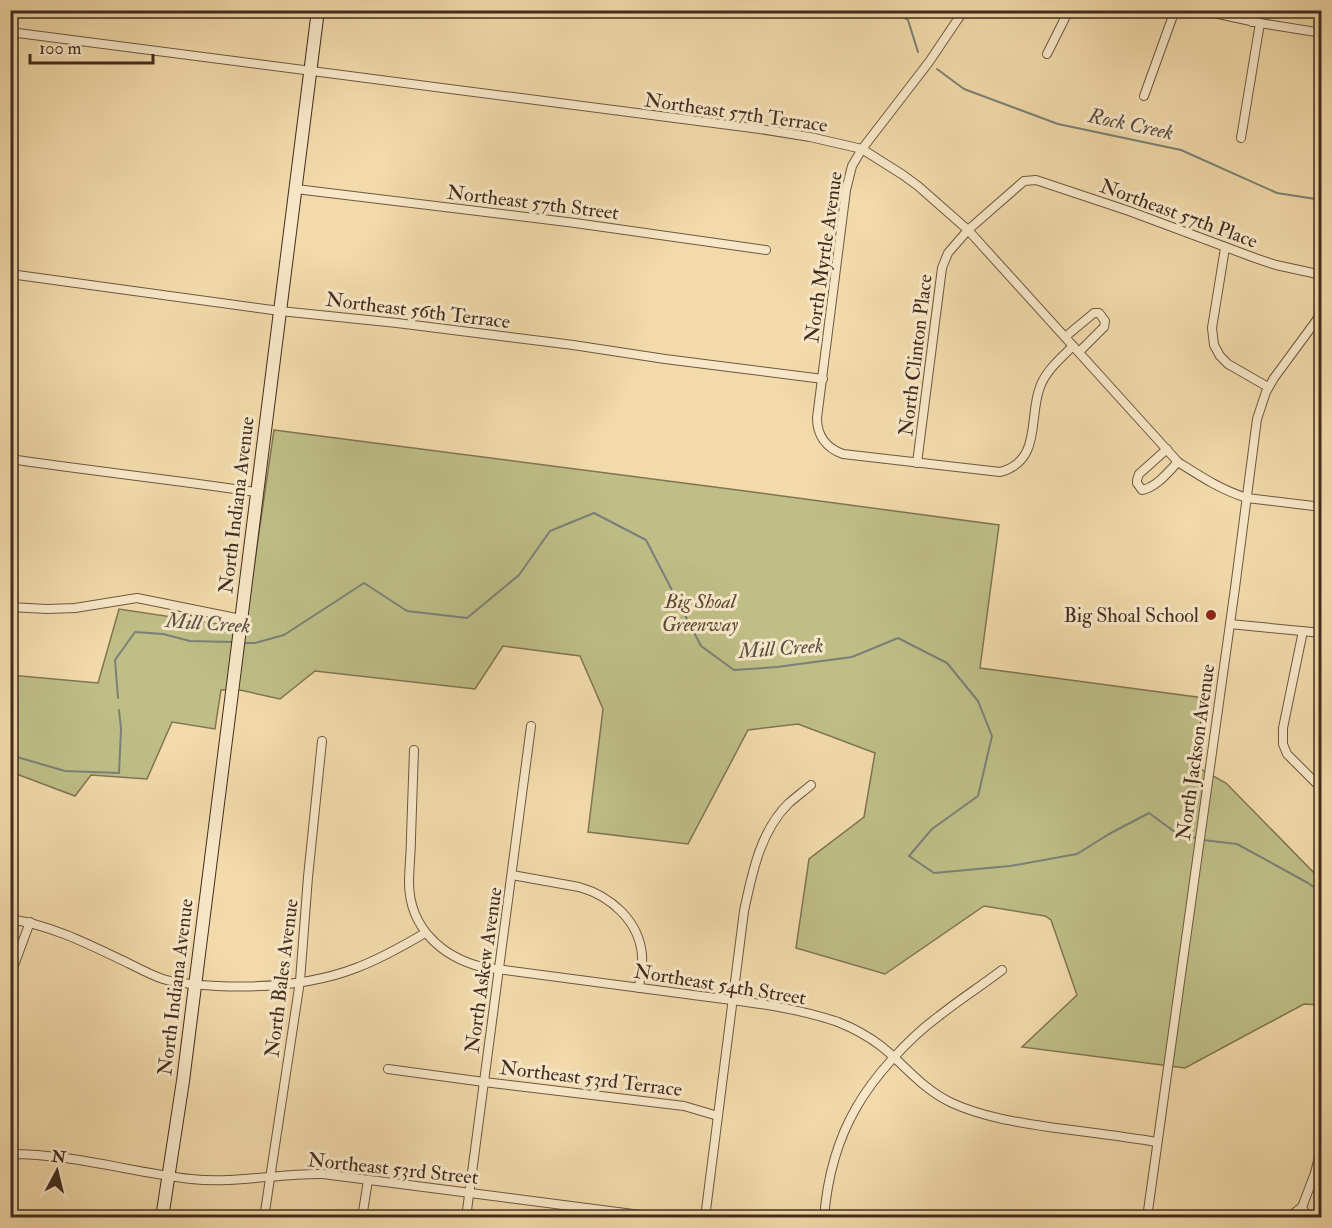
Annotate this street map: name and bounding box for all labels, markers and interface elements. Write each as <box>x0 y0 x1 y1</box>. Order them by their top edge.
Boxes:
scale bar <box>30 27 153 65</box>
text: 100 m <box>39 37 82 60</box>
street label: Northeast 57th Terrace <box>643 87 829 138</box>
water label: Rock Creek <box>1085 102 1176 147</box>
street label: North Myrtle Avenue <box>799 170 848 344</box>
street label: Northeast 57th Place <box>1096 173 1261 254</box>
street label: Northeast 57th Street <box>446 180 621 226</box>
street label: North Clinton Place <box>893 273 938 438</box>
street label: Northeast 56th Terrace <box>324 287 512 334</box>
street label: North Indiana Avenue <box>213 415 260 595</box>
park label: Big Shoal Greenway <box>662 589 738 637</box>
place label: Big Shoal School <box>1064 603 1199 628</box>
water label: Mill Creek <box>163 607 251 640</box>
marker: Big Shoal School <box>1204 608 1218 622</box>
water label: Mill Creek <box>736 632 824 665</box>
street label: North Jackson Avenue <box>1171 662 1220 842</box>
street label: North Askew Avenue <box>459 885 508 1055</box>
street label: North Indiana Avenue <box>152 897 199 1077</box>
street label: North Bales Avenue <box>259 897 304 1059</box>
street label: Northeast 54th Street <box>632 959 808 1011</box>
street label: Northeast 53rd Terrace <box>498 1055 684 1102</box>
north arrow <box>27 1141 87 1201</box>
text: N <box>49 1146 68 1168</box>
street label: Northeast 53rd Street <box>306 1147 480 1190</box>

